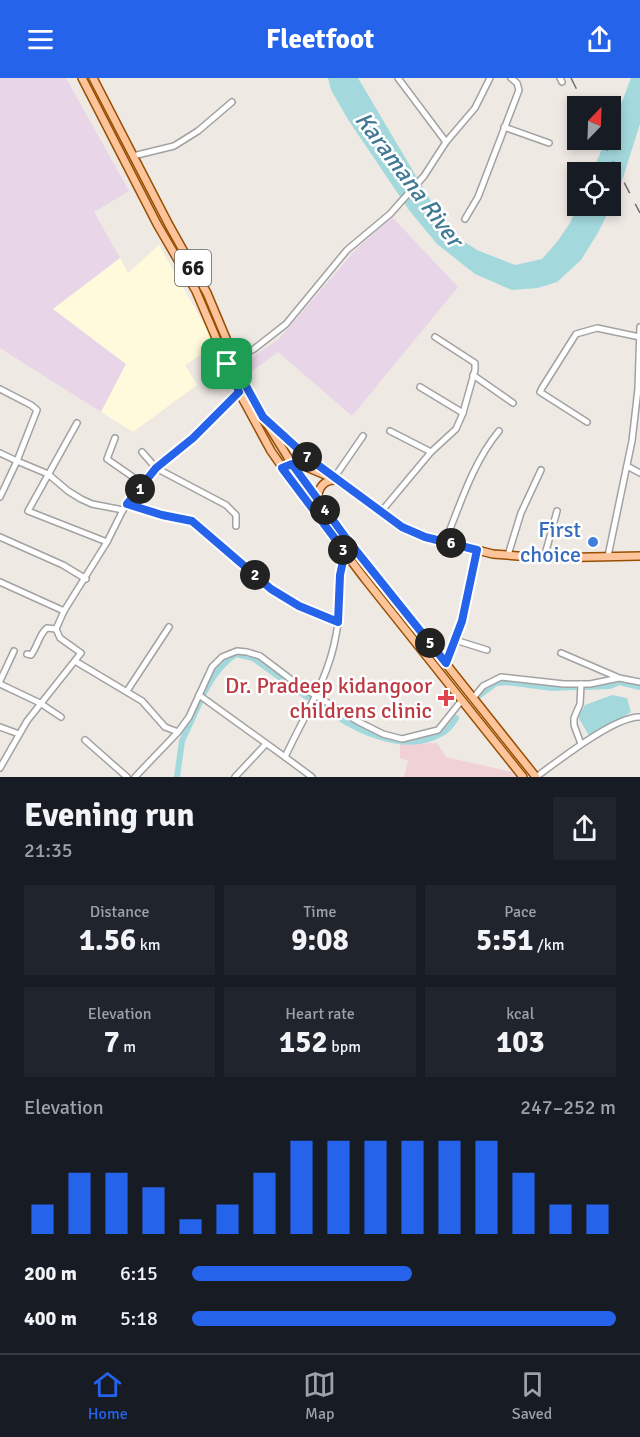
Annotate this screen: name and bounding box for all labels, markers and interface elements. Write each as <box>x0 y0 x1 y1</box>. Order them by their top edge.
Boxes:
icon: menu <box>24 23 57 56</box>
text: Fleetfoot <box>266 23 374 56</box>
icon: share <box>583 23 616 56</box>
north arrow <box>567 96 621 150</box>
map controls <box>567 96 621 216</box>
water label: Karamana River <box>348 106 471 255</box>
button: locate <box>567 162 621 216</box>
road number: 66 <box>175 250 211 286</box>
pin <box>201 338 252 389</box>
icon: arrive <box>210 347 243 380</box>
pin: 7 <box>292 442 322 472</box>
text: 7 <box>303 447 311 467</box>
pin: 1 <box>125 474 155 504</box>
text: 1 <box>136 479 144 499</box>
pin: 4 <box>310 495 340 525</box>
text: 4 <box>321 500 329 520</box>
place label: First choice <box>520 516 581 568</box>
pin: 6 <box>436 528 466 558</box>
text: 6 <box>447 533 455 553</box>
pin: 3 <box>328 535 358 565</box>
marker: First choice <box>586 535 600 549</box>
text: 3 <box>339 540 347 560</box>
pin: 2 <box>240 560 270 590</box>
text: 2 <box>251 565 259 585</box>
pin: 5 <box>415 628 445 658</box>
text: 5 <box>426 633 434 653</box>
place label: Dr. Pradeep kidangoor childrens clinic <box>225 672 432 724</box>
marker: Dr. Pradeep kidangoor childrens clinic <box>437 689 455 707</box>
text: Evening run <box>24 795 194 836</box>
button: share <box>553 797 616 860</box>
text: 21:35 <box>24 838 73 863</box>
text: Distance <box>90 902 149 922</box>
text: Time <box>304 902 336 922</box>
text: Pace <box>504 902 536 922</box>
text: 1.56 <box>79 922 136 959</box>
text: 9:08 <box>291 922 349 959</box>
text: 5:51 <box>476 922 534 959</box>
text: km <box>136 935 160 955</box>
text: /km <box>534 935 565 955</box>
text: Elevation <box>88 1004 152 1024</box>
text: Heart rate <box>285 1004 355 1024</box>
text: kcal <box>506 1004 534 1024</box>
text: 7 <box>103 1024 120 1061</box>
text: 152 <box>279 1024 328 1061</box>
text: 103 <box>496 1024 545 1061</box>
text: m <box>120 1037 136 1057</box>
text: bpm <box>328 1037 361 1057</box>
text: Elevation <box>24 1095 104 1120</box>
text: 247–252 m <box>520 1095 616 1120</box>
text: 200 m <box>24 1261 77 1286</box>
text: 6:15 <box>120 1261 158 1286</box>
text: 400 m <box>24 1306 77 1331</box>
text: 5:18 <box>120 1306 158 1331</box>
tab: Home <box>88 1368 128 1424</box>
tab: Map <box>303 1368 336 1424</box>
tab: Saved <box>512 1368 552 1424</box>

